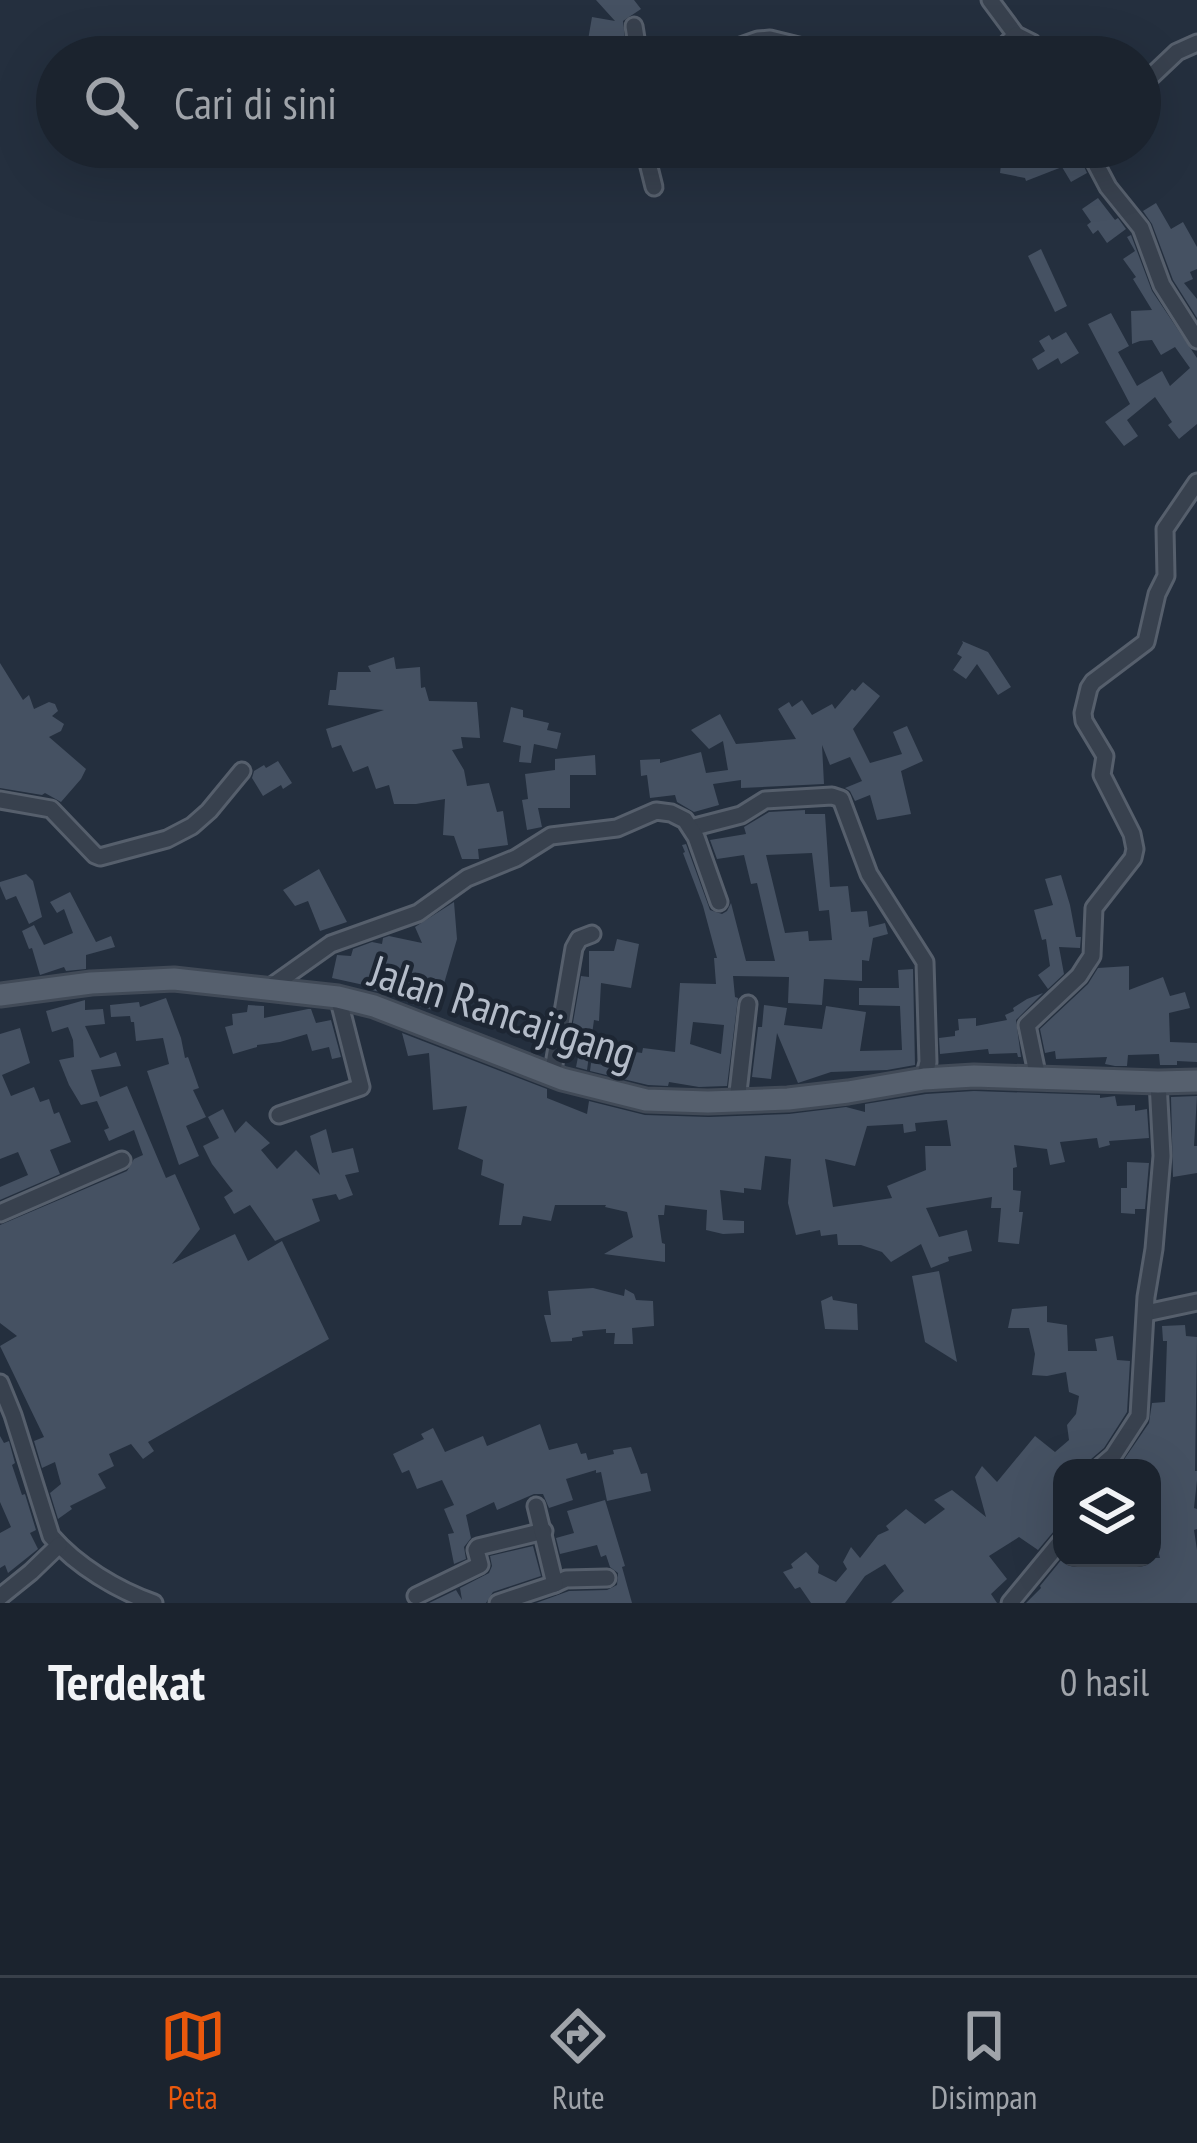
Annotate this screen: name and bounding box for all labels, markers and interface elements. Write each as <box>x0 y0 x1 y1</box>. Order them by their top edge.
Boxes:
search box <box>36 36 1161 168</box>
icon: search <box>78 69 144 135</box>
text: Cari di sini <box>174 73 337 131</box>
street label: Jalan Rancajigang <box>361 940 643 1081</box>
map controls <box>1053 1459 1161 1567</box>
button: layers <box>1053 1459 1161 1567</box>
text: Terdekat <box>48 1648 205 1714</box>
text: 0 hasil <box>1060 1656 1149 1707</box>
tab: Peta <box>160 2003 226 2118</box>
tab: Rute <box>545 2003 611 2118</box>
tab: Disimpan <box>931 2003 1037 2118</box>

